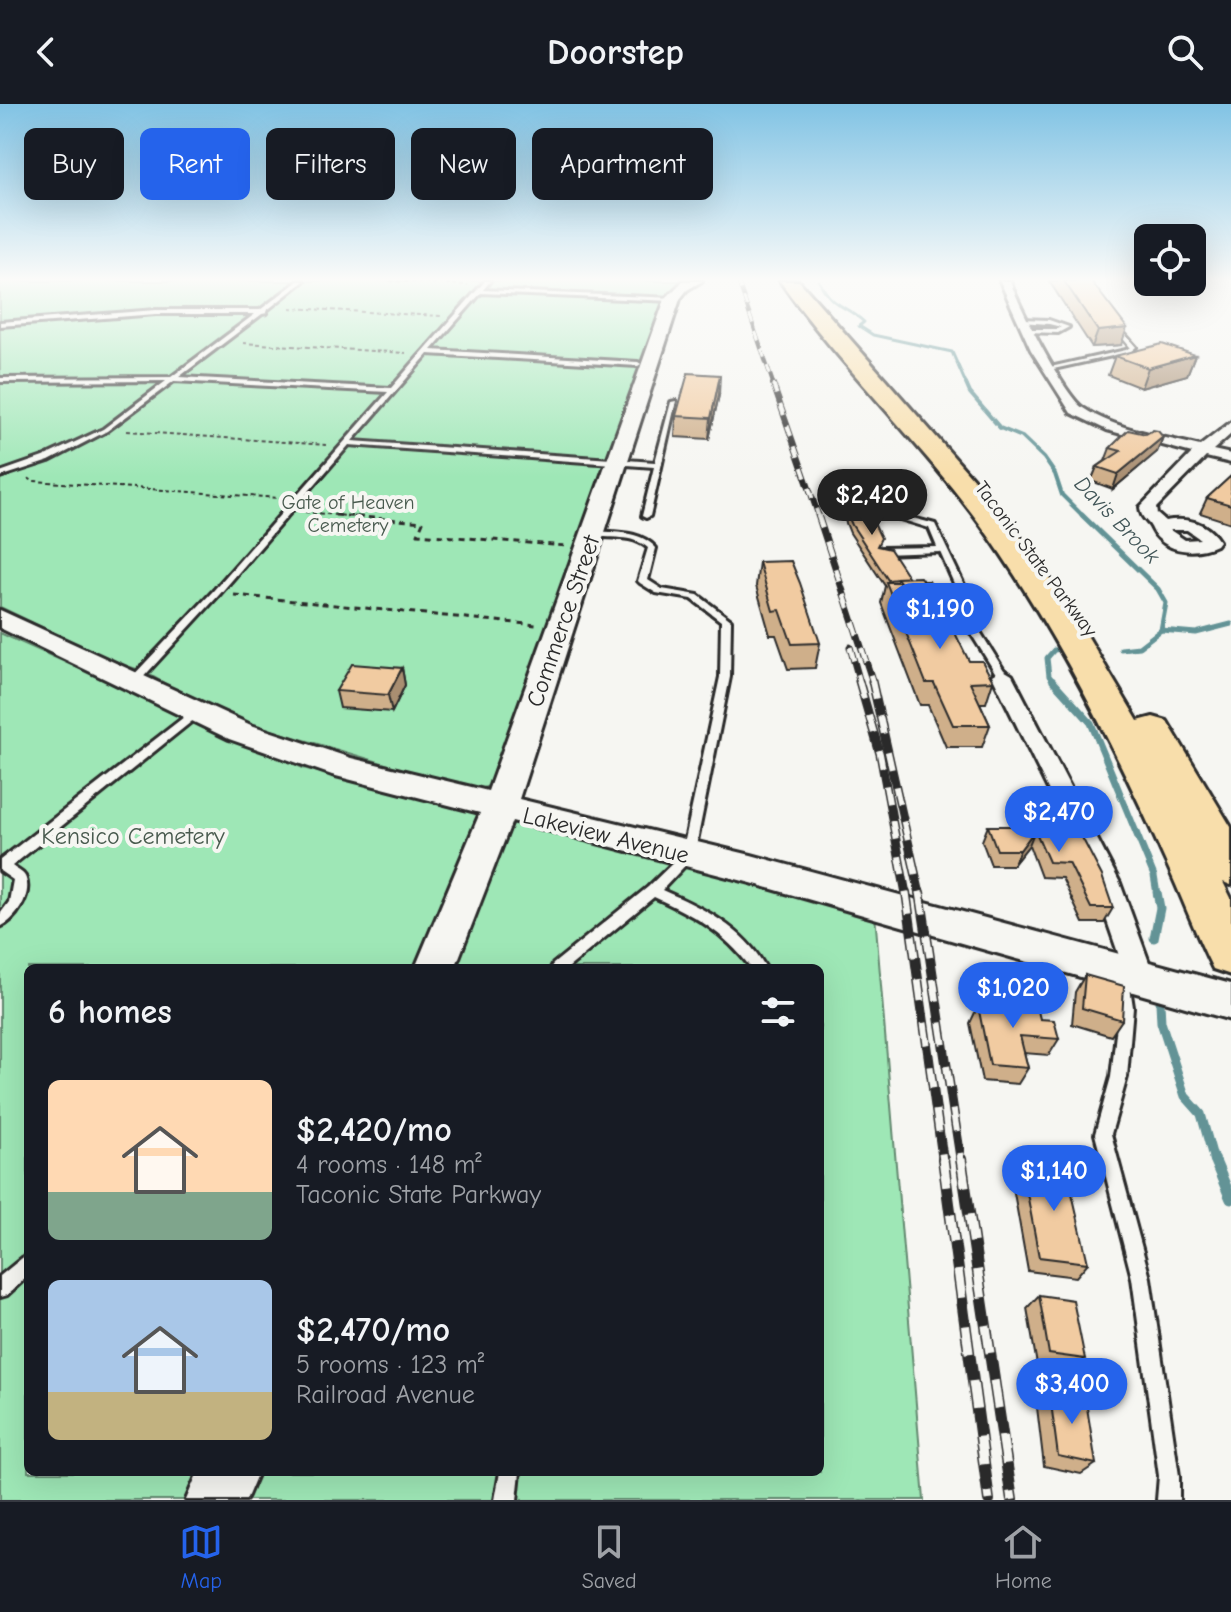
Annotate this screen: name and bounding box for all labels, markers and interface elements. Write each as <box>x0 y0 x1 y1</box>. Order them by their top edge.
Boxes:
icon: back <box>24 30 68 74</box>
icon: search <box>1163 30 1207 74</box>
text: Doorstep <box>547 32 684 73</box>
chip: Buy <box>24 128 124 200</box>
chip: Rent <box>140 128 250 200</box>
chip: Filters <box>266 128 395 200</box>
chip: New <box>411 128 516 200</box>
chip: Apartment <box>532 128 713 200</box>
map controls <box>1134 224 1206 296</box>
button: locate <box>1134 224 1206 296</box>
pin: $2,420 <box>807 469 937 537</box>
water label: Davis Brook <box>1069 471 1165 569</box>
street label: Taconic State Parkway <box>970 477 1102 641</box>
text: $2,420 <box>835 480 909 510</box>
park label: Gate of Heaven Cemetery <box>281 491 415 537</box>
street label: Commerce Street <box>521 530 606 710</box>
pin: $1,190 <box>875 583 1005 651</box>
text: $1,190 <box>905 594 975 624</box>
pin: $2,470 <box>994 786 1124 854</box>
text: $2,470 <box>1023 797 1095 827</box>
street label: Lakeview Avenue <box>520 801 692 869</box>
park label: Kensico Cemetery <box>41 822 225 850</box>
pin: $1,020 <box>948 962 1078 1030</box>
text: $1,020 <box>976 973 1050 1003</box>
icon: filters <box>756 990 800 1034</box>
text: 6 homes <box>48 992 172 1032</box>
text: $2,420/mo <box>296 1110 452 1150</box>
icon: home <box>112 1112 208 1208</box>
pin: $1,140 <box>989 1145 1119 1213</box>
text: 4 rooms · 148 m² <box>296 1150 482 1180</box>
text: $1,140 <box>1020 1156 1088 1186</box>
text: Taconic State Parkway <box>296 1180 541 1210</box>
text: $2,470/mo <box>296 1310 450 1350</box>
icon: home <box>112 1312 208 1408</box>
text: 5 rooms · 123 m² <box>296 1350 484 1380</box>
pin: $3,400 <box>1007 1358 1137 1426</box>
text: $3,400 <box>1034 1369 1110 1399</box>
text: Railroad Avenue <box>296 1380 475 1410</box>
tab: Map <box>179 1520 223 1594</box>
tab: Saved <box>582 1520 637 1594</box>
tab: Home <box>995 1520 1052 1594</box>

